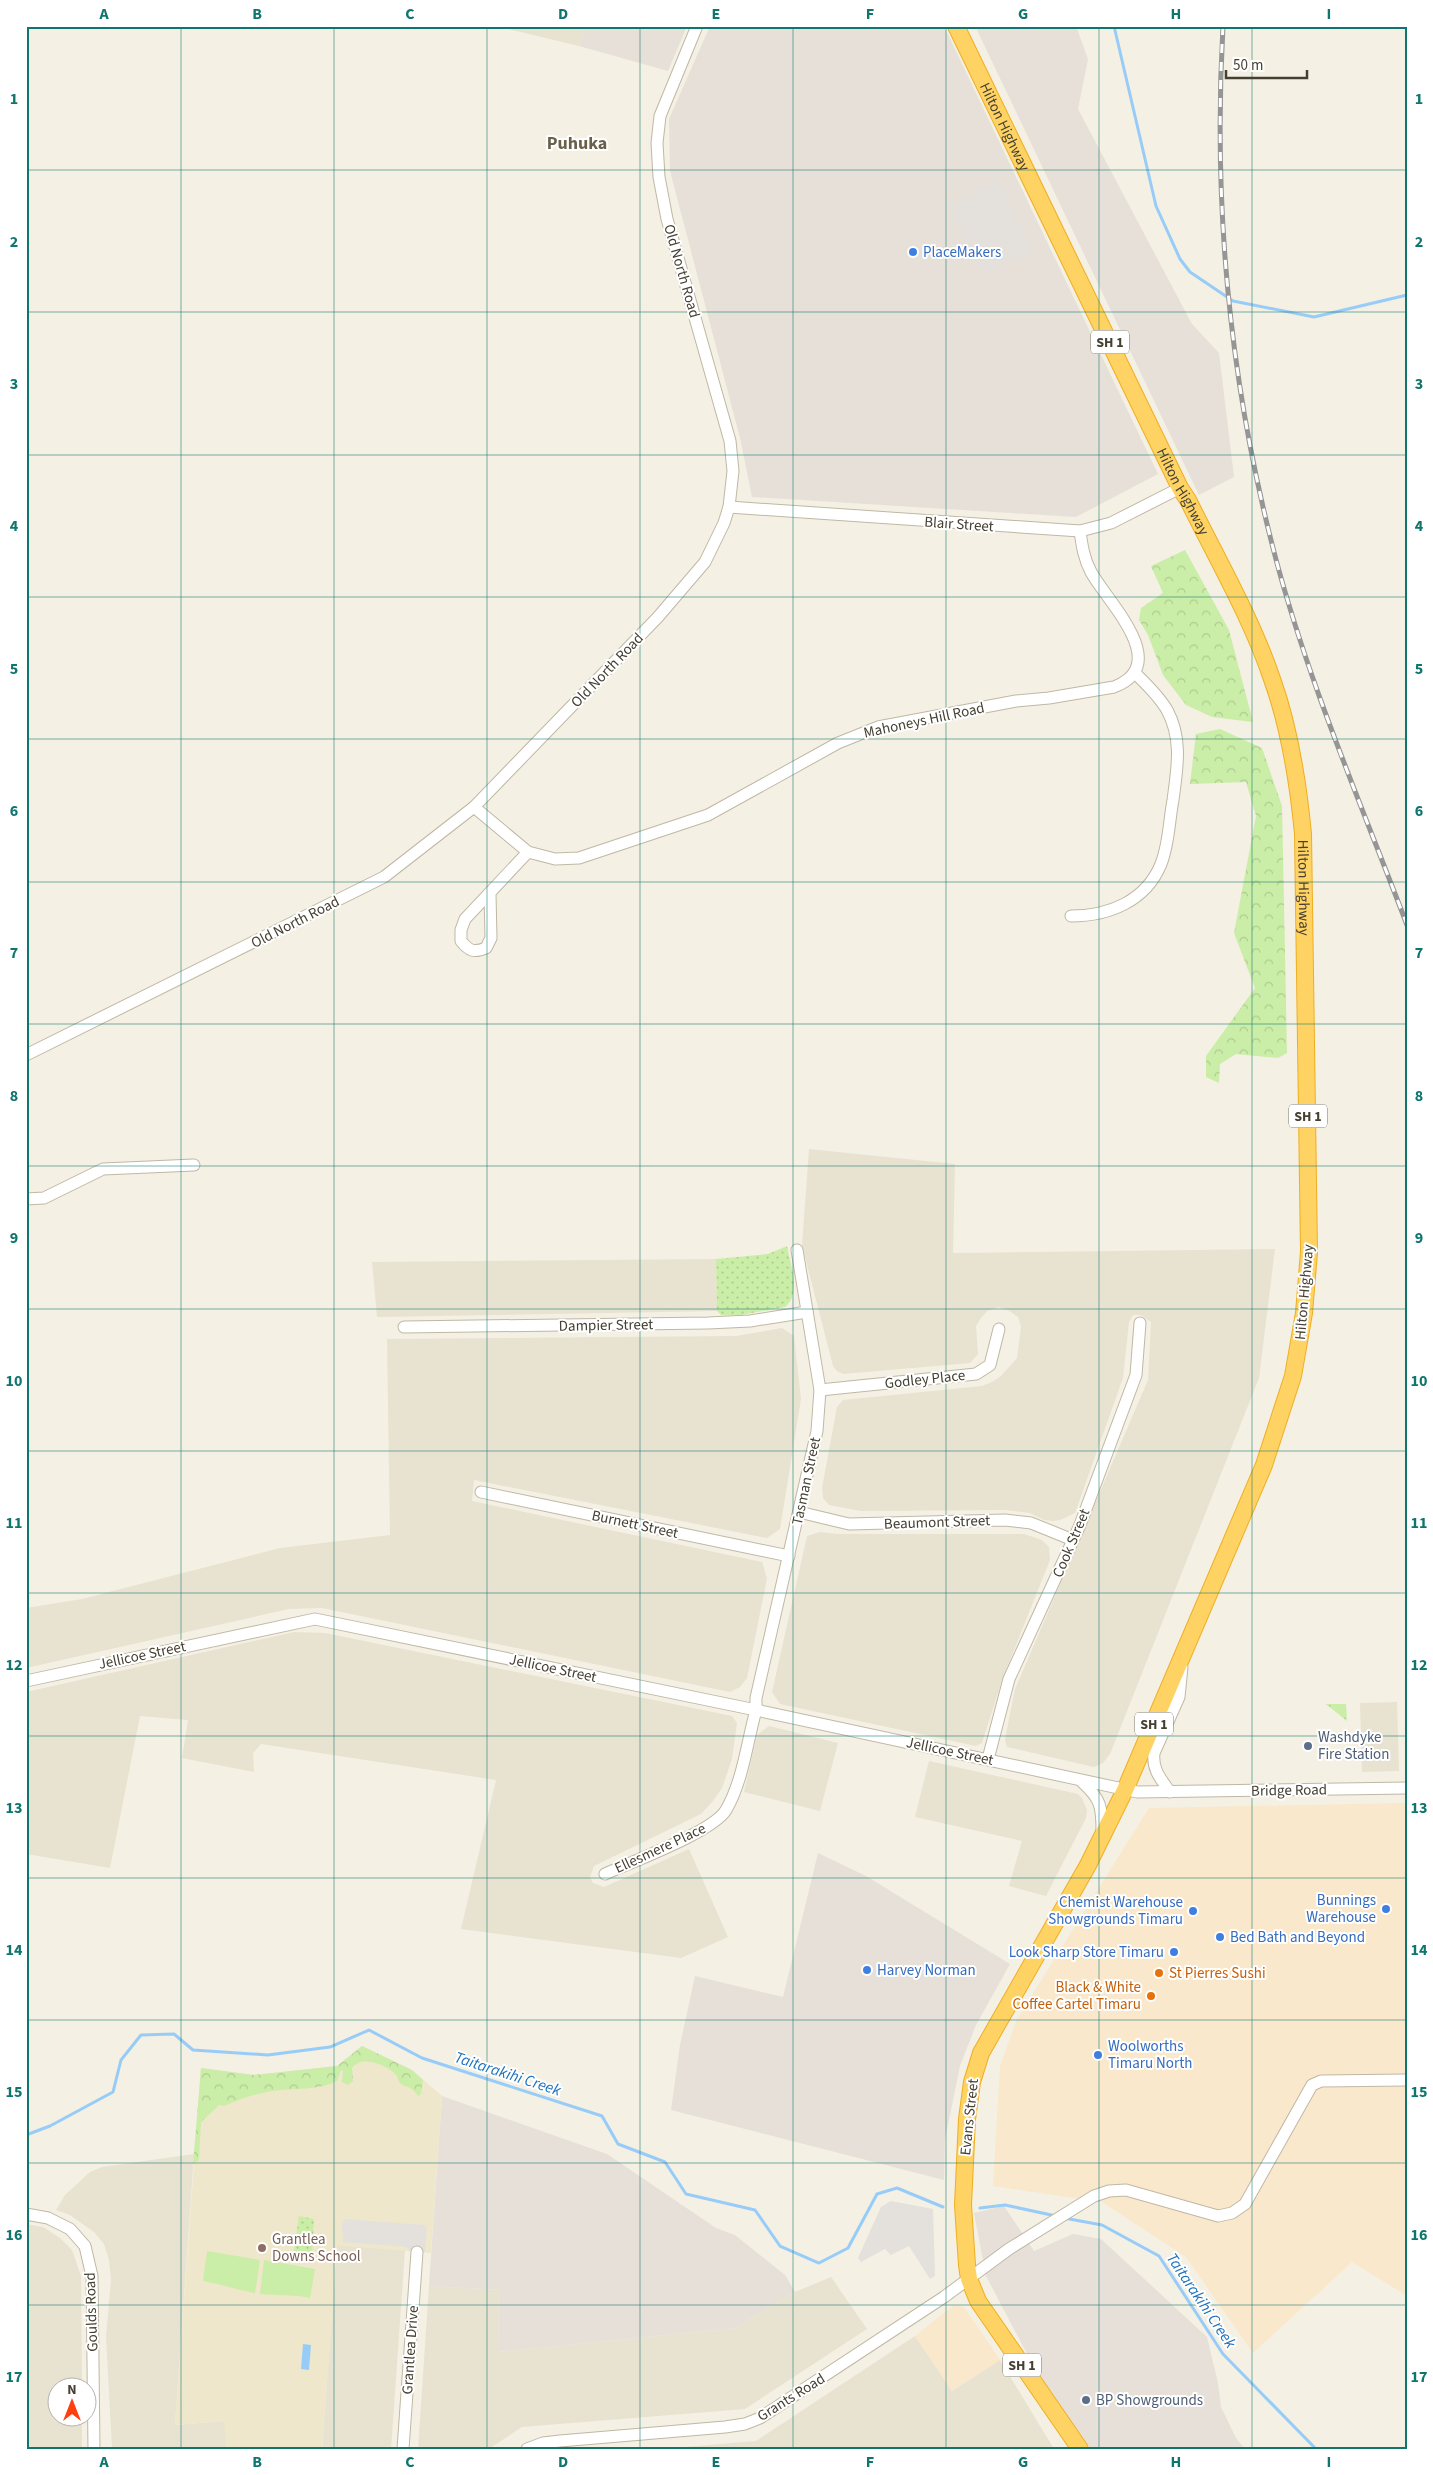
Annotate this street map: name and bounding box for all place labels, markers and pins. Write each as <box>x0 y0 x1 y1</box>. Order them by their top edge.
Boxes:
place label: PlaceMakers <box>923 242 1001 263</box>
marker: PlaceMakers <box>907 246 919 258</box>
place label: Washdyke Fire Station <box>1318 1727 1389 1765</box>
marker: Washdyke Fire Station <box>1302 1740 1314 1752</box>
place label: Bunnings Warehouse <box>1306 1890 1376 1928</box>
place label: Chemist Warehouse Showgrounds Timaru <box>1048 1892 1183 1930</box>
marker: Bunnings Warehouse <box>1380 1903 1392 1915</box>
marker: Chemist Warehouse Showgrounds Timaru <box>1187 1905 1199 1917</box>
place label: Bed Bath and Beyond <box>1230 1927 1365 1948</box>
marker: Bed Bath and Beyond <box>1214 1931 1226 1943</box>
place label: Look Sharp Store Timaru <box>1009 1942 1164 1963</box>
marker: Look Sharp Store Timaru <box>1168 1946 1180 1958</box>
place label: Harvey Norman <box>877 1960 976 1981</box>
place label: St Pierres Sushi <box>1169 1963 1266 1984</box>
marker: Harvey Norman <box>861 1964 873 1976</box>
marker: St Pierres Sushi <box>1153 1967 1165 1979</box>
place label: Black & White Coffee Cartel Timaru <box>1012 1977 1141 2015</box>
marker: Black & White Coffee Cartel Timaru <box>1145 1990 1157 2002</box>
place label: Woolworths Timaru North <box>1108 2036 1192 2074</box>
marker: Woolworths Timaru North <box>1092 2049 1104 2061</box>
place label: Grantlea Downs School <box>272 2229 361 2267</box>
marker: Grantlea Downs School <box>256 2242 268 2254</box>
place label: BP Showgrounds <box>1096 2390 1203 2411</box>
marker: BP Showgrounds <box>1080 2394 1092 2406</box>

